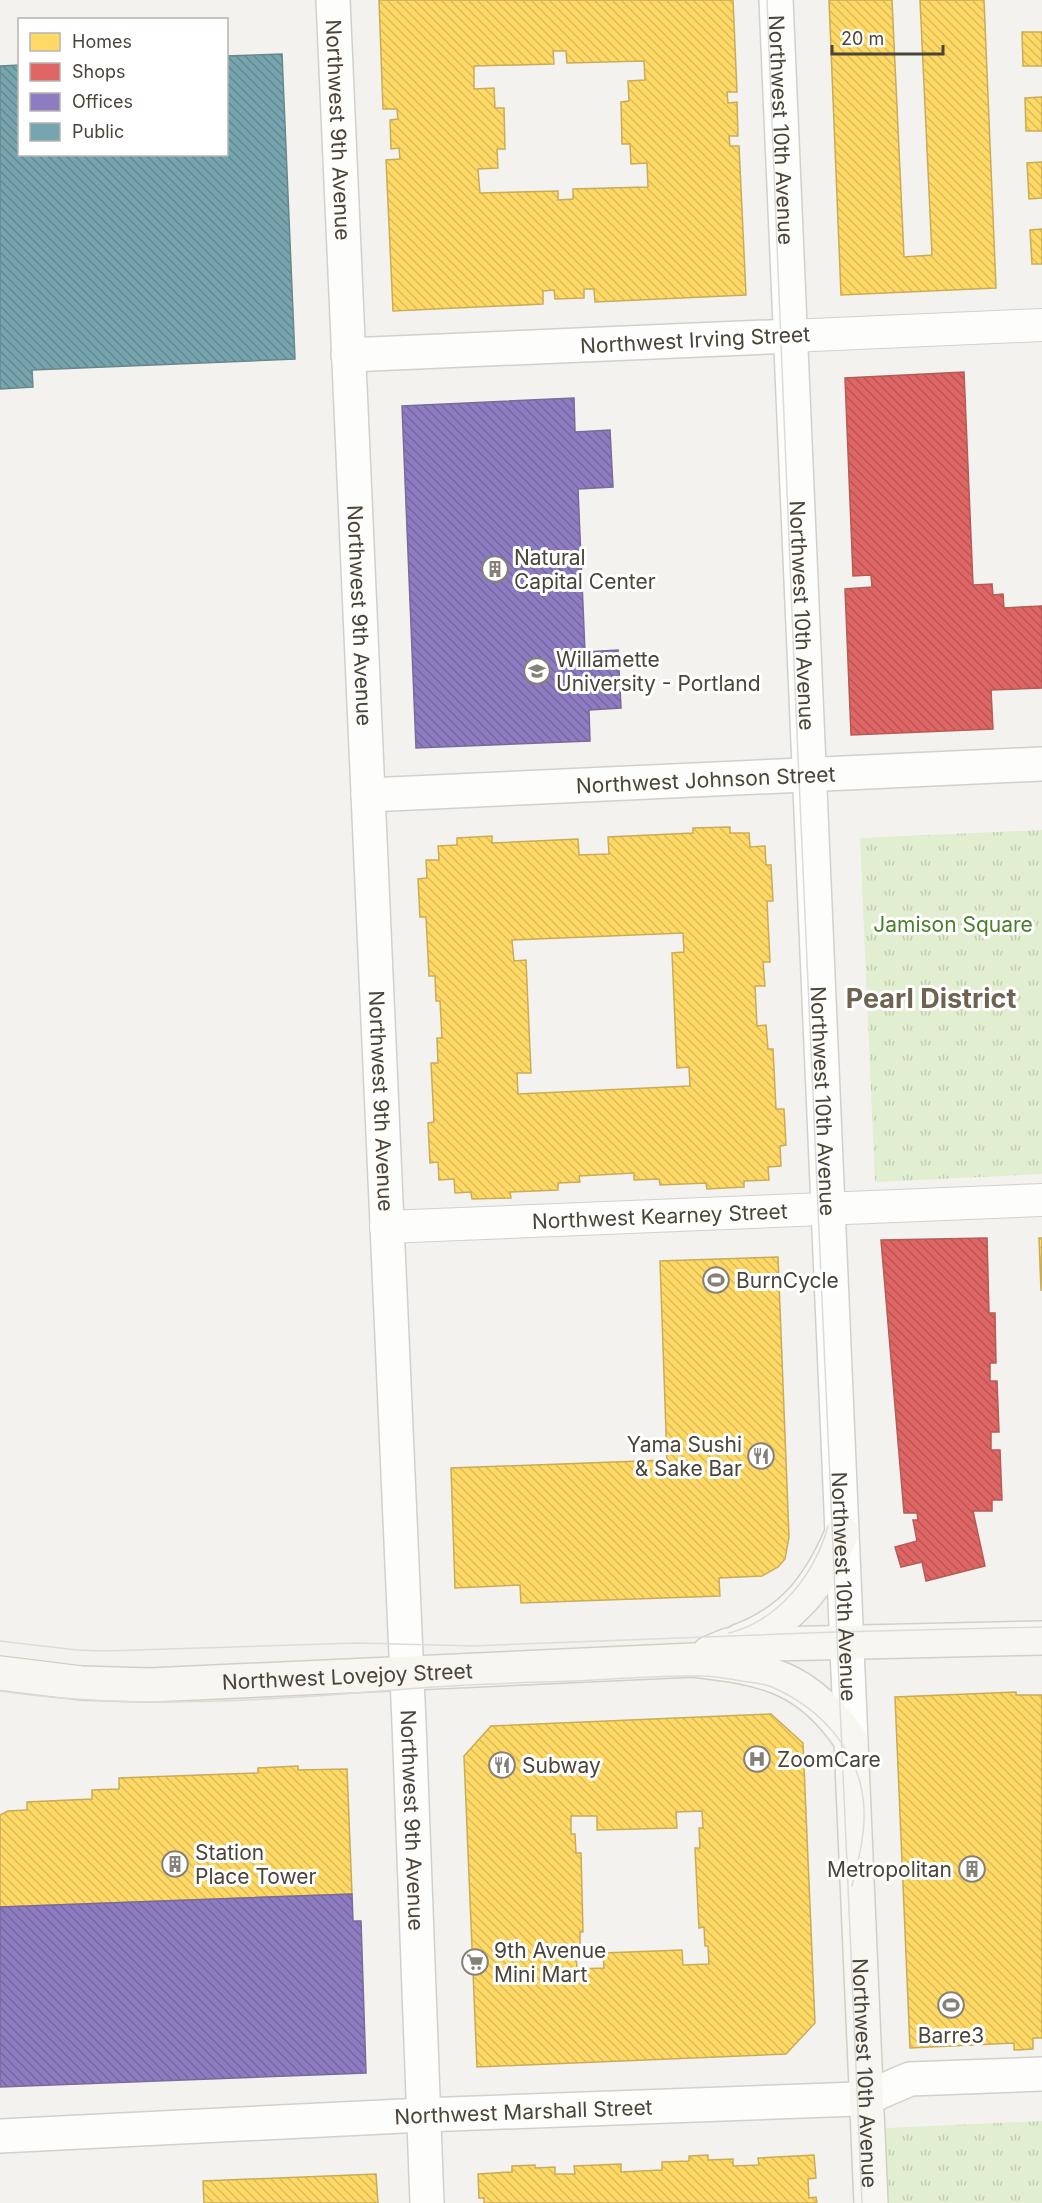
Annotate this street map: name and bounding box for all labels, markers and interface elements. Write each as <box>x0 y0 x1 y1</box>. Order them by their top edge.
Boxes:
street label: Northwest 10th Avenue <box>764 14 799 245</box>
legend <box>18 18 228 156</box>
scale bar <box>832 18 943 56</box>
street label: Northwest 9th Avenue <box>321 19 356 241</box>
text: 20 m <box>841 28 884 49</box>
text: Homes <box>72 31 132 52</box>
text: Shops <box>72 61 126 82</box>
text: Offices <box>72 91 133 112</box>
text: Public <box>72 121 124 142</box>
street label: Northwest Irving Street <box>579 321 811 359</box>
street label: Northwest 10th Avenue <box>785 500 820 731</box>
street label: Northwest 9th Avenue <box>343 504 378 726</box>
place label: Natural Capital Center <box>514 545 656 594</box>
building icon: Natural Capital Center <box>480 554 510 584</box>
place label: Willamette University - Portland <box>556 647 761 696</box>
school or university icon: Willamette University - Portland <box>522 656 552 686</box>
street label: Northwest Johnson Street <box>575 761 836 798</box>
park label: Jamison Square <box>873 912 1033 937</box>
district label: Pearl District <box>846 982 1016 1015</box>
street label: Northwest 10th Avenue <box>806 986 841 1216</box>
street label: Northwest 9th Avenue <box>364 990 399 1212</box>
street label: Northwest Kearney Street <box>531 1198 788 1233</box>
sports icon: BurnCycle <box>701 1265 731 1295</box>
place label: BurnCycle <box>736 1268 839 1293</box>
place label: Yama Sushi & Sake Bar <box>627 1432 742 1481</box>
restaurant icon: Yama Sushi & Sake Bar <box>746 1441 776 1471</box>
street label: Northwest 10th Avenue <box>827 1471 862 1702</box>
street label: Northwest Lovejoy Street <box>221 1658 473 1694</box>
street label: Northwest 9th Avenue <box>396 1709 429 1931</box>
hospital icon: ZoomCare <box>742 1744 772 1774</box>
place label: ZoomCare <box>777 1747 881 1772</box>
restaurant icon: Subway <box>487 1750 517 1780</box>
place label: Subway <box>522 1753 601 1778</box>
place label: Station Place Tower <box>195 1840 317 1889</box>
building icon: Station Place Tower <box>160 1849 190 1879</box>
building icon: Metropolitan <box>957 1854 987 1884</box>
place label: Metropolitan <box>827 1857 952 1882</box>
place label: 9th Avenue Mini Mart <box>494 1938 606 1987</box>
supermarket icon: 9th Avenue Mini Mart <box>460 1947 490 1977</box>
street label: Northwest 10th Avenue <box>848 1958 883 2188</box>
sports icon: Barre3 <box>936 1990 966 2020</box>
place label: Barre3 <box>918 2023 984 2048</box>
street label: Northwest Marshall Street <box>394 2094 653 2129</box>

